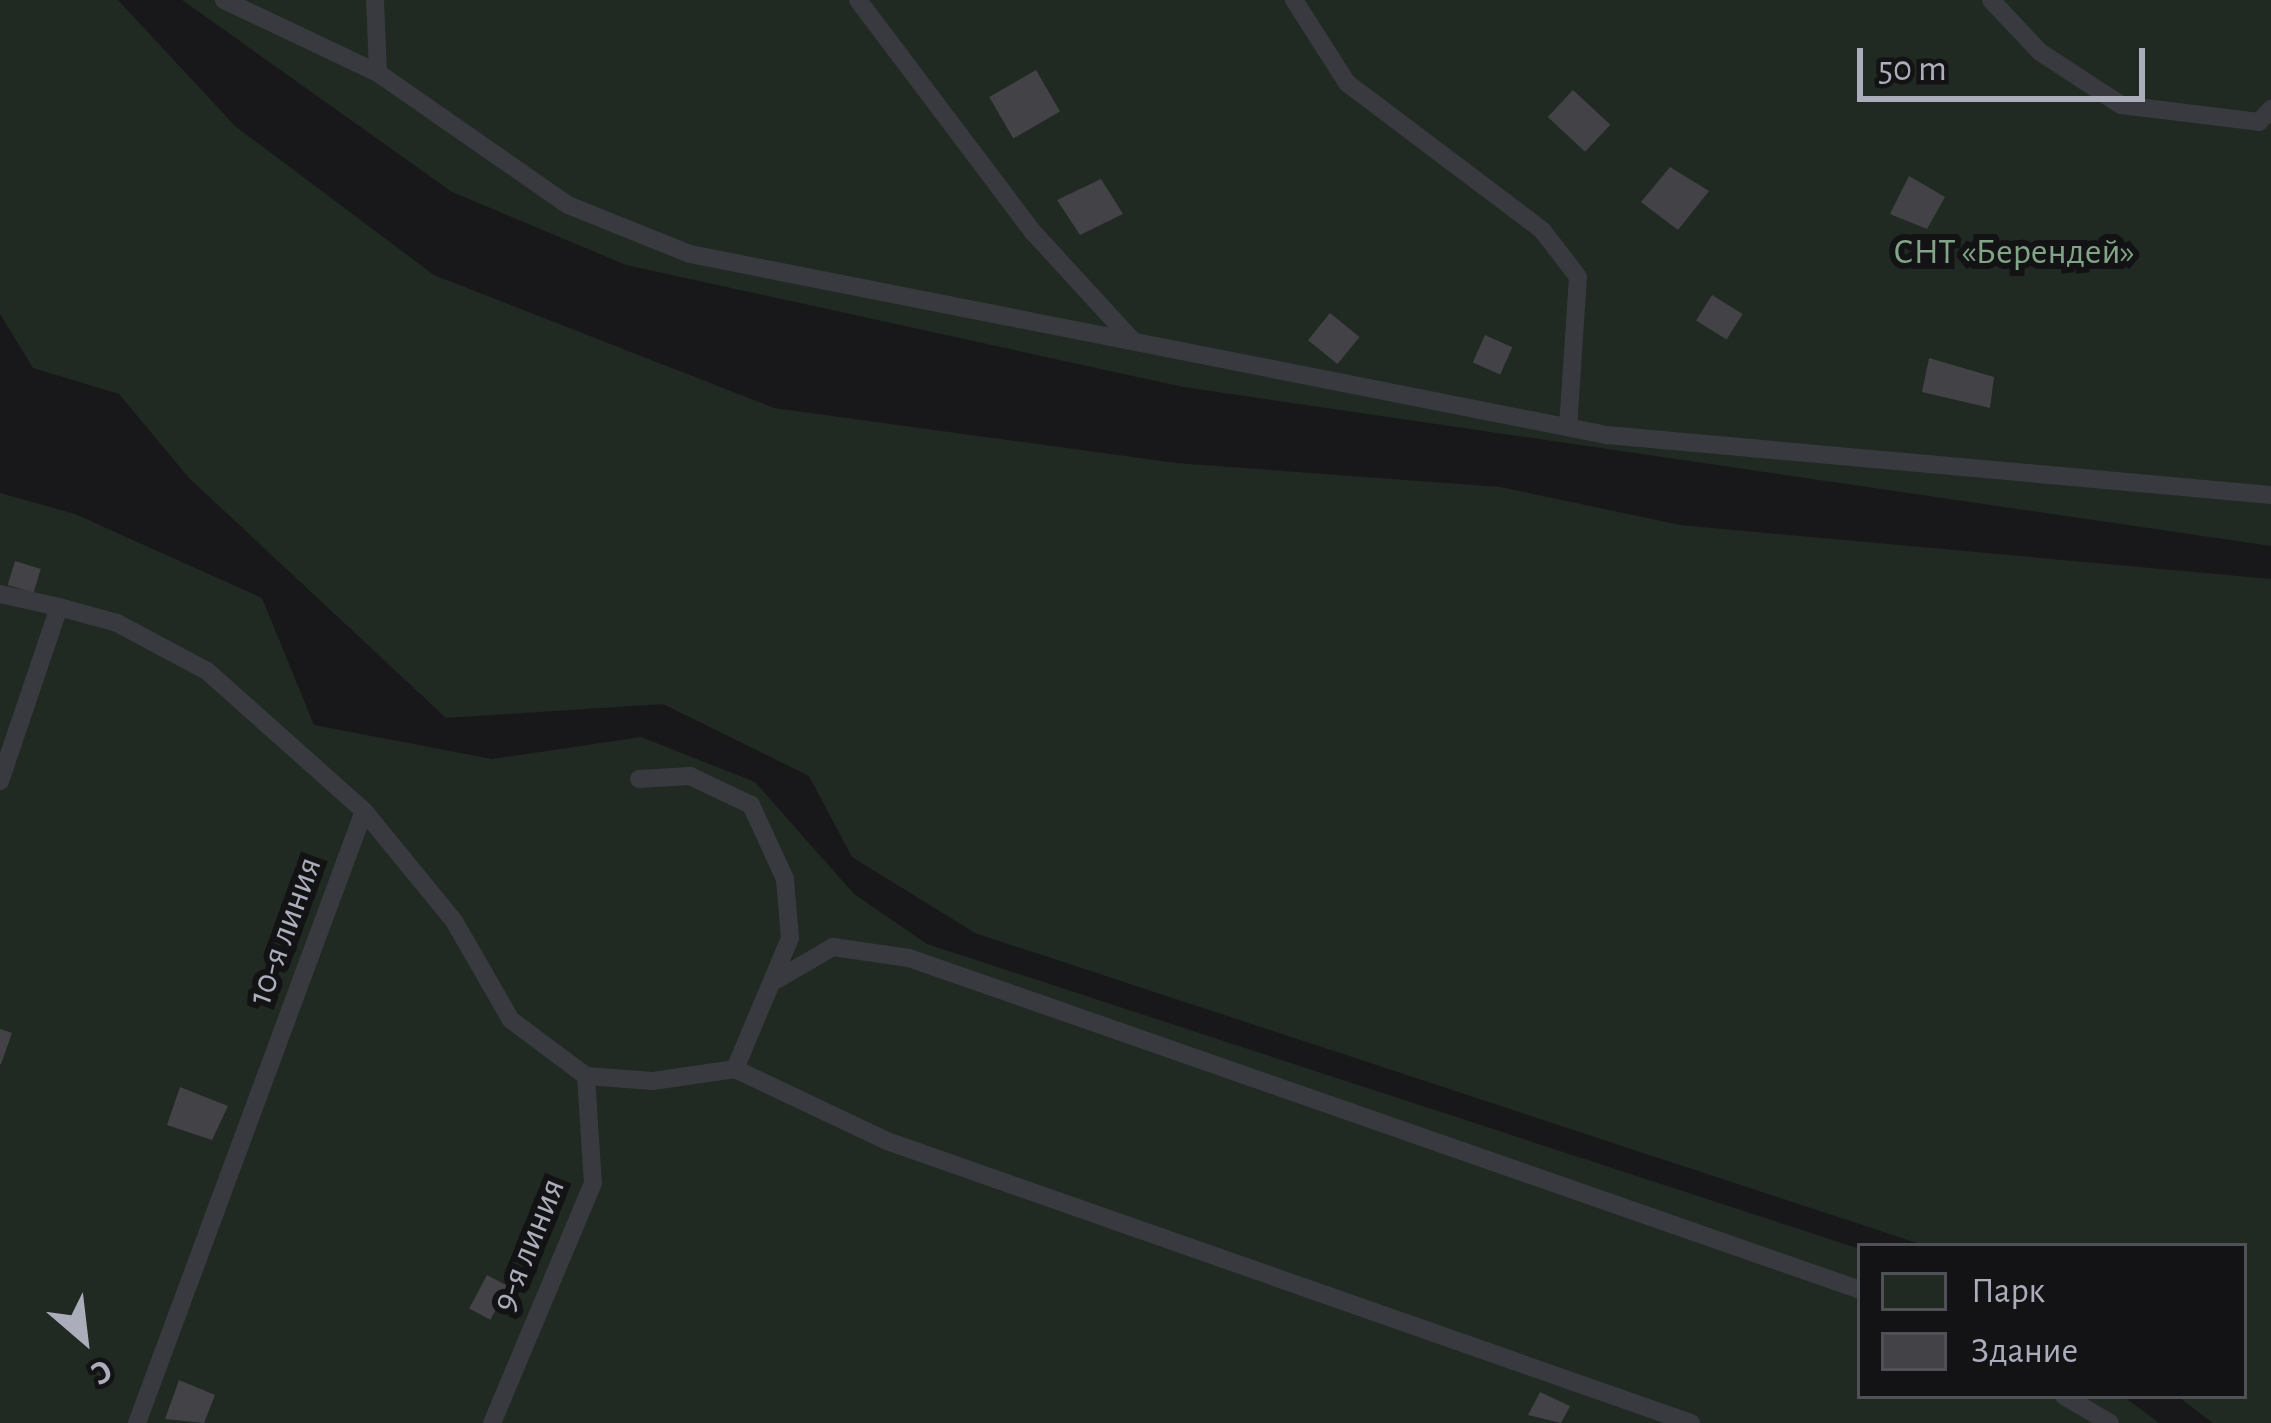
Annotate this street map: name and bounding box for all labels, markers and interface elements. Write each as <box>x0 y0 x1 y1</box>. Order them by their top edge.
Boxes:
scale bar <box>1863 24 2151 98</box>
text: 50 m <box>1878 51 1947 87</box>
park label: СНТ «Берендей» <box>1893 231 2135 275</box>
street label: 10-я линия <box>238 851 332 1011</box>
street label: 9-я линия <box>483 1172 575 1318</box>
legend <box>1857 1243 2247 1399</box>
text: Парк <box>1971 1273 2045 1309</box>
north arrow <box>24 1279 144 1399</box>
text: Здание <box>1971 1333 2078 1369</box>
text: С <box>85 1352 117 1390</box>

